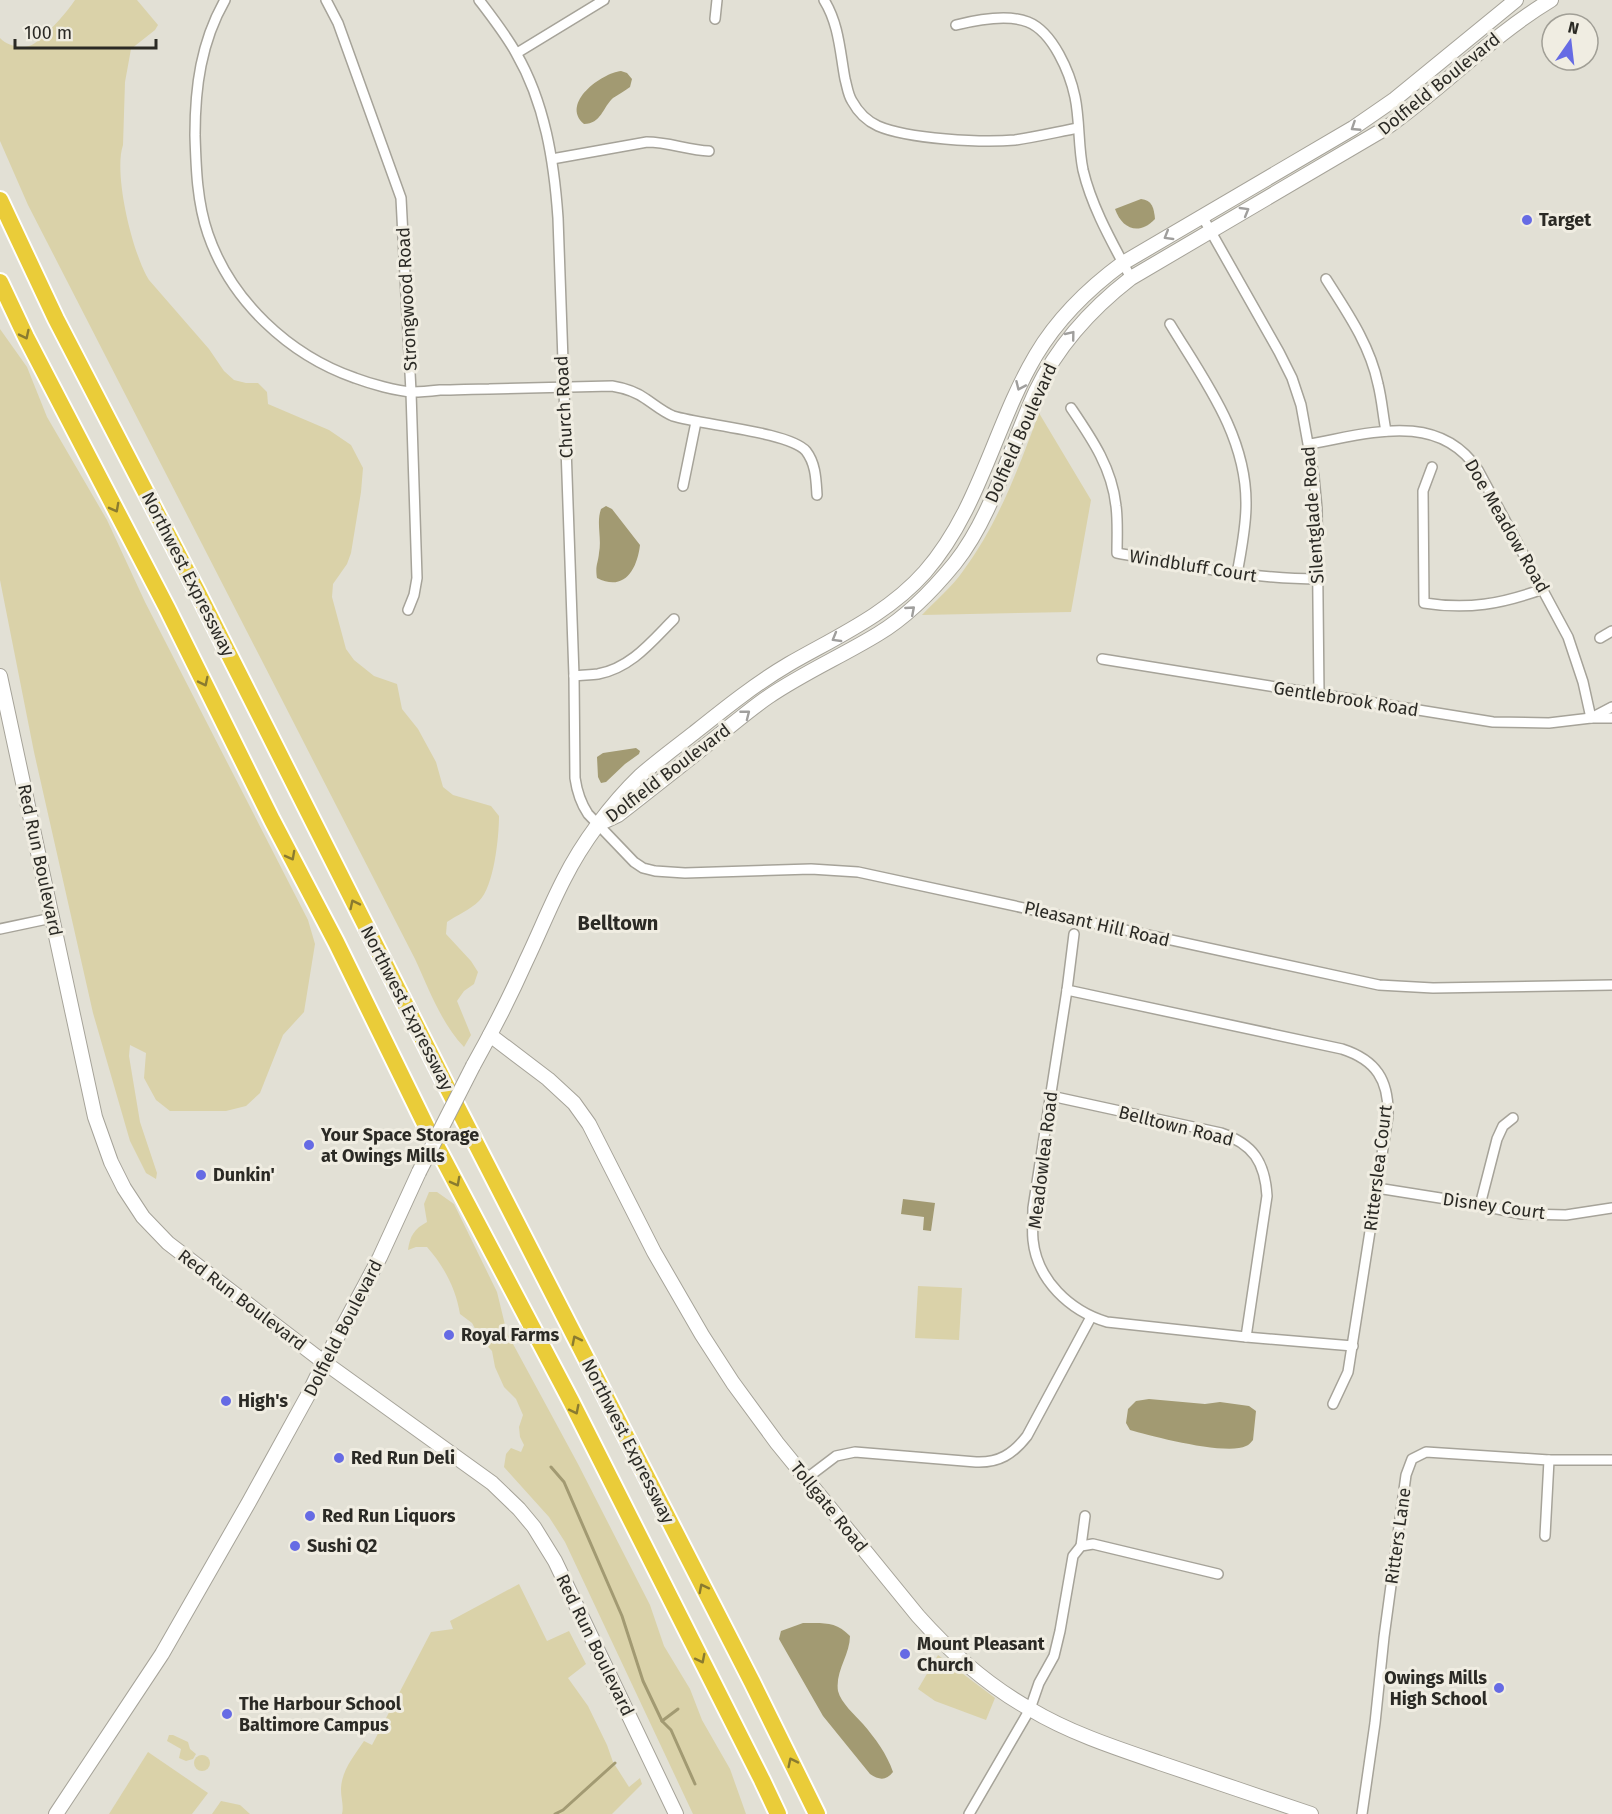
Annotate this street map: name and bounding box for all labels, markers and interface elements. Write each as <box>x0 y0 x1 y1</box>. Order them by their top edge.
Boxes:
scale bar <box>15 12 156 50</box>
north arrow <box>1540 12 1600 72</box>
text: N <box>1566 17 1581 38</box>
text: 100 m <box>24 22 72 44</box>
street label: Dolfield Boulevard <box>1374 28 1504 140</box>
one-way arrow <box>1351 119 1361 131</box>
one-way arrow <box>1239 207 1250 218</box>
place label: Target <box>1539 209 1592 231</box>
marker: Target <box>1520 213 1534 227</box>
street label: Strongwood Road <box>392 226 422 372</box>
one-way arrow <box>1164 229 1174 240</box>
one-way arrow <box>18 329 30 340</box>
one-way arrow <box>1064 331 1075 342</box>
street label: Church Road <box>550 355 578 459</box>
street label: Dolfield Boulevard <box>980 360 1062 506</box>
one-way arrow <box>1015 380 1027 391</box>
street label: Silentglade Road <box>1297 445 1329 585</box>
street label: Doe Meadow Road <box>1460 455 1554 597</box>
street label: Northwest Expressway <box>137 488 239 660</box>
one-way arrow <box>108 502 119 512</box>
street label: Windbluff Court <box>1128 545 1259 587</box>
one-way arrow <box>904 606 915 617</box>
one-way arrow <box>832 631 842 642</box>
one-way arrow <box>196 675 208 686</box>
street label: Gentlebrook Road <box>1272 677 1420 721</box>
one-way arrow <box>739 710 750 721</box>
street label: Dolfield Boulevard <box>601 719 735 827</box>
street label: Red Run Boulevard <box>13 782 67 938</box>
one-way arrow <box>284 850 295 860</box>
street label: Pleasant Hill Road <box>1022 897 1172 951</box>
one-way arrow <box>350 899 362 910</box>
district label: Belltown <box>578 911 658 935</box>
street label: Northwest Expressway <box>356 922 458 1094</box>
street label: Meadowlea Road <box>1024 1090 1062 1230</box>
street label: Belltown Road <box>1116 1101 1236 1151</box>
street label: Ritterslea Court <box>1359 1103 1397 1232</box>
place label: Your Space Storage at Owings Mills <box>320 1124 479 1167</box>
marker: Your Space Storage at Owings Mills <box>302 1138 316 1152</box>
place label: Dunkin' <box>213 1164 275 1186</box>
marker: Dunkin' <box>194 1168 208 1182</box>
one-way arrow <box>448 1176 460 1187</box>
street label: Disney Court <box>1441 1188 1547 1224</box>
street label: Red Run Boulevard <box>173 1245 311 1355</box>
street label: Dolfield Boulevard <box>299 1256 387 1400</box>
place label: Royal Farms <box>461 1324 559 1346</box>
marker: Royal Farms <box>442 1328 456 1342</box>
one-way arrow <box>571 1335 583 1346</box>
street label: Northwest Expressway <box>577 1355 679 1527</box>
place label: High's <box>238 1390 288 1412</box>
marker: High's <box>219 1394 233 1408</box>
one-way arrow <box>568 1404 579 1415</box>
place label: Red Run Deli <box>351 1447 455 1469</box>
marker: Red Run Deli <box>332 1451 346 1465</box>
street label: Tollgate Road <box>786 1457 872 1557</box>
street label: Ritters Lane <box>1380 1486 1416 1586</box>
place label: Red Run Liquors <box>322 1505 456 1527</box>
marker: Red Run Liquors <box>303 1509 317 1523</box>
place label: Sushi Q2 <box>307 1535 377 1557</box>
marker: Sushi Q2 <box>288 1539 302 1553</box>
street label: Red Run Boulevard <box>551 1571 639 1719</box>
one-way arrow <box>699 1583 711 1594</box>
place label: Mount Pleasant Church <box>917 1633 1046 1676</box>
marker: Mount Pleasant Church <box>898 1647 912 1661</box>
one-way arrow <box>694 1653 705 1664</box>
place label: Owings Mills High School <box>1384 1667 1488 1710</box>
marker: Owings Mills High School <box>1492 1681 1506 1695</box>
place label: The Harbour School Baltimore Campus <box>239 1693 402 1736</box>
marker: The Harbour School Baltimore Campus <box>220 1707 234 1721</box>
one-way arrow <box>787 1757 799 1768</box>

